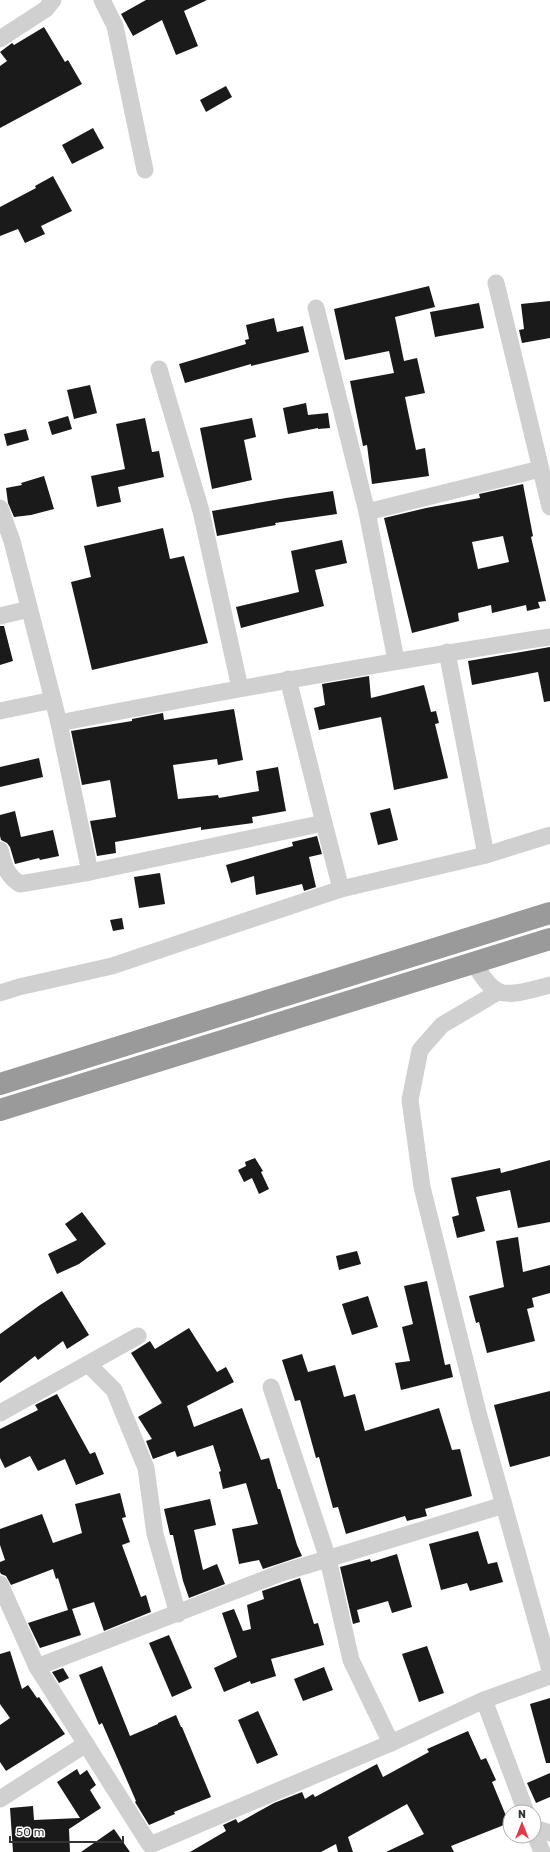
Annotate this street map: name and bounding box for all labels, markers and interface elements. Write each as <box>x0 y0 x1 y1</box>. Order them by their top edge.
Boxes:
north arrow <box>502 1804 542 1844</box>
text: N <box>518 1808 526 1821</box>
scale bar <box>10 1818 123 1844</box>
text: 50 m <box>16 1825 44 1839</box>

